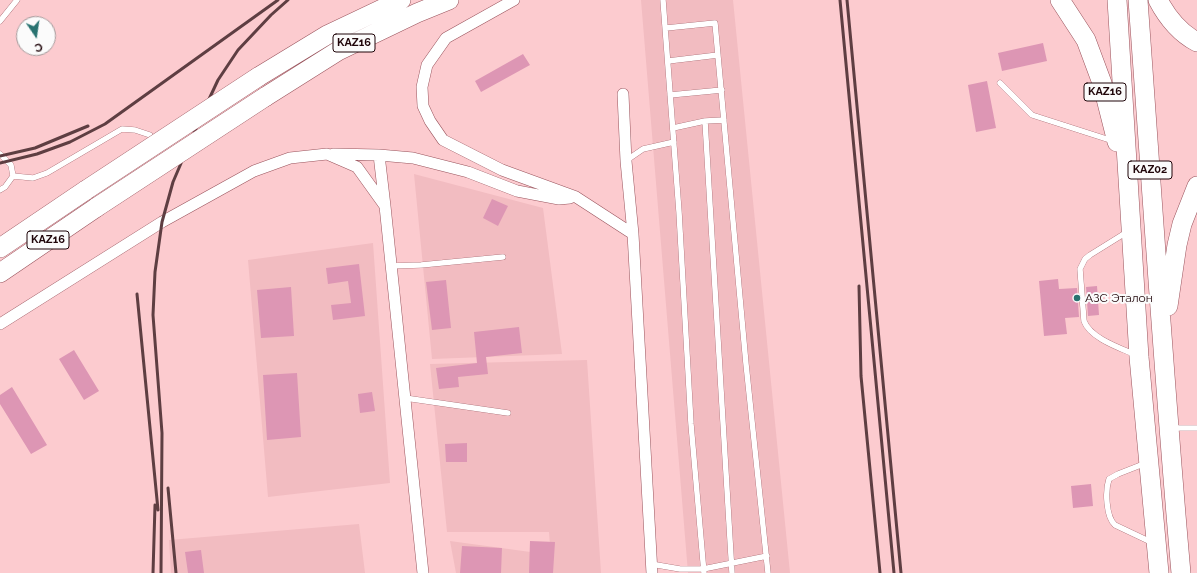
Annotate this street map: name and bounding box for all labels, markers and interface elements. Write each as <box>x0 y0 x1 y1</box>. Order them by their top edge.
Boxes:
north arrow <box>16 16 56 56</box>
road number: KAZ16 <box>333 34 375 52</box>
text: С <box>33 40 44 54</box>
road number: KAZ16 <box>1084 83 1126 101</box>
road number: KАZ02 <box>1128 161 1172 179</box>
road number: KAZ16 <box>27 231 69 249</box>
place label: АЗС Эталон <box>1085 291 1153 305</box>
marker: АЗС Эталон <box>1072 293 1082 303</box>

